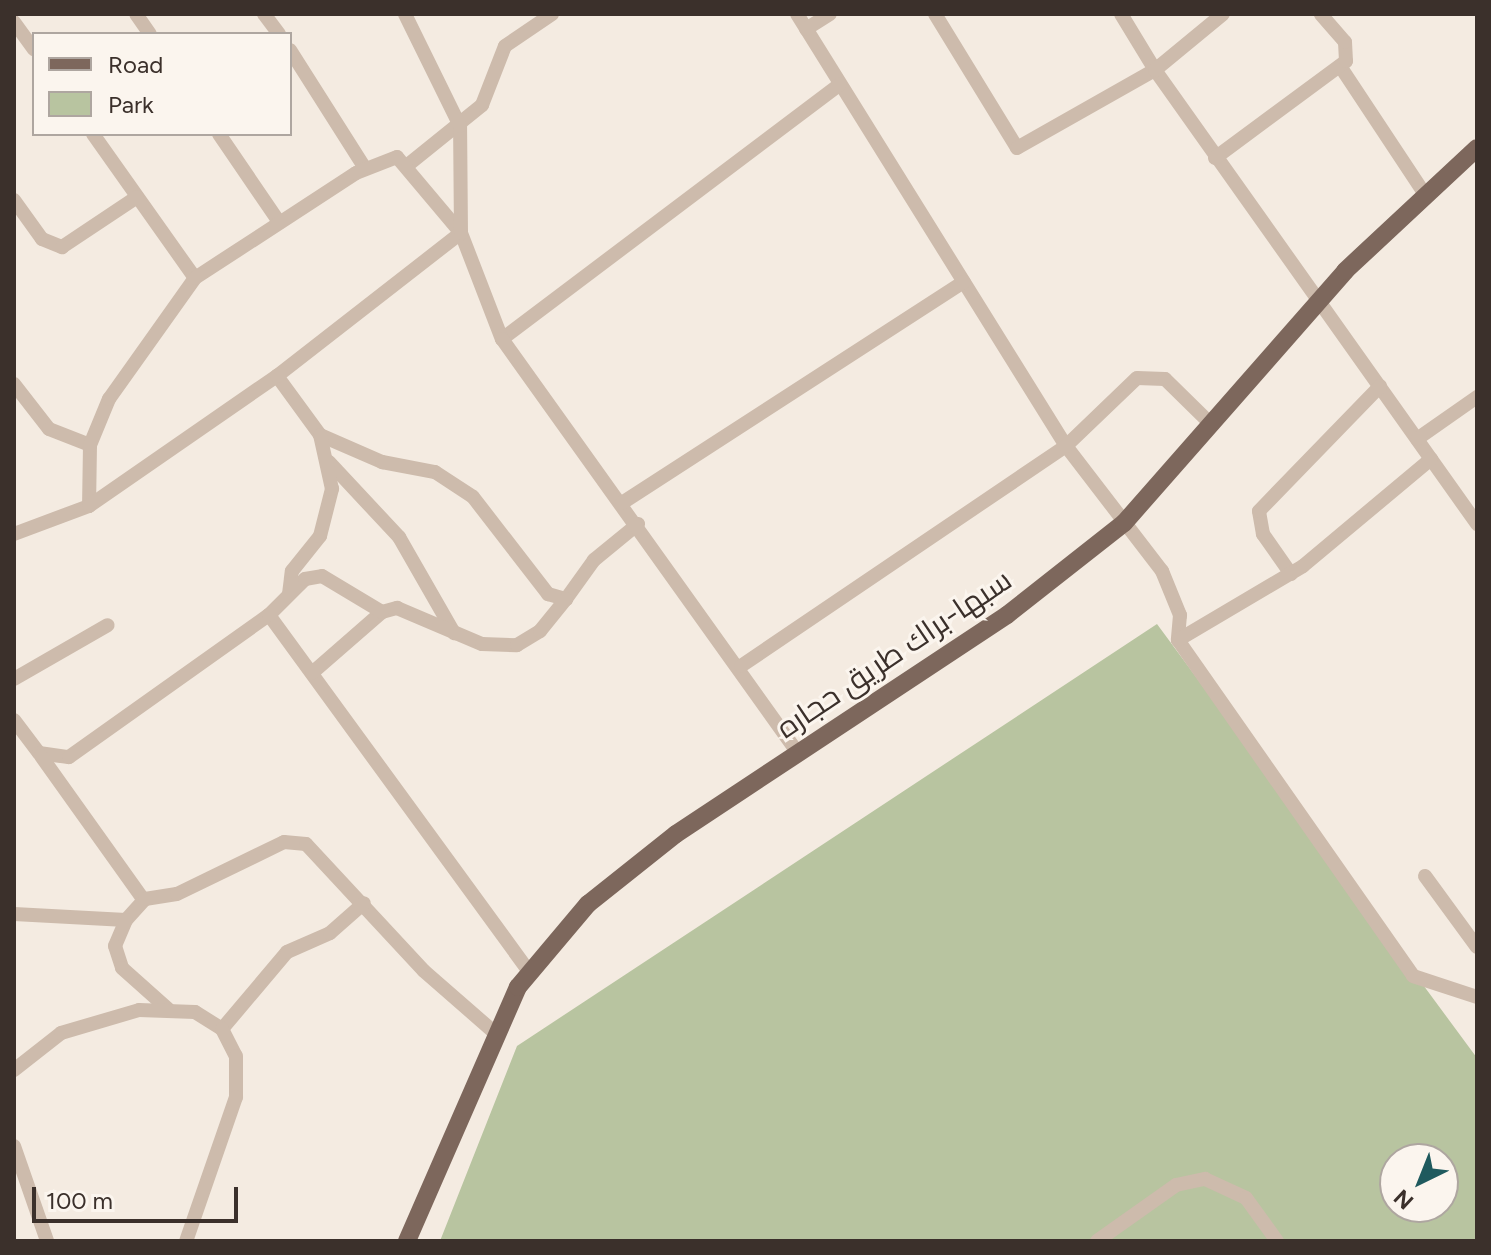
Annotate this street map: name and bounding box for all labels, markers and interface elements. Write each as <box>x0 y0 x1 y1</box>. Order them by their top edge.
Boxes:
legend <box>32 32 292 136</box>
text: Road <box>108 50 163 79</box>
text: Park <box>108 90 154 119</box>
street label: سبها-براك طريق حجاره <box>770 562 1018 746</box>
north arrow <box>1379 1143 1459 1223</box>
scale bar <box>36 1171 242 1221</box>
text: N <box>1388 1184 1419 1215</box>
text: 100 m <box>46 1186 113 1215</box>

